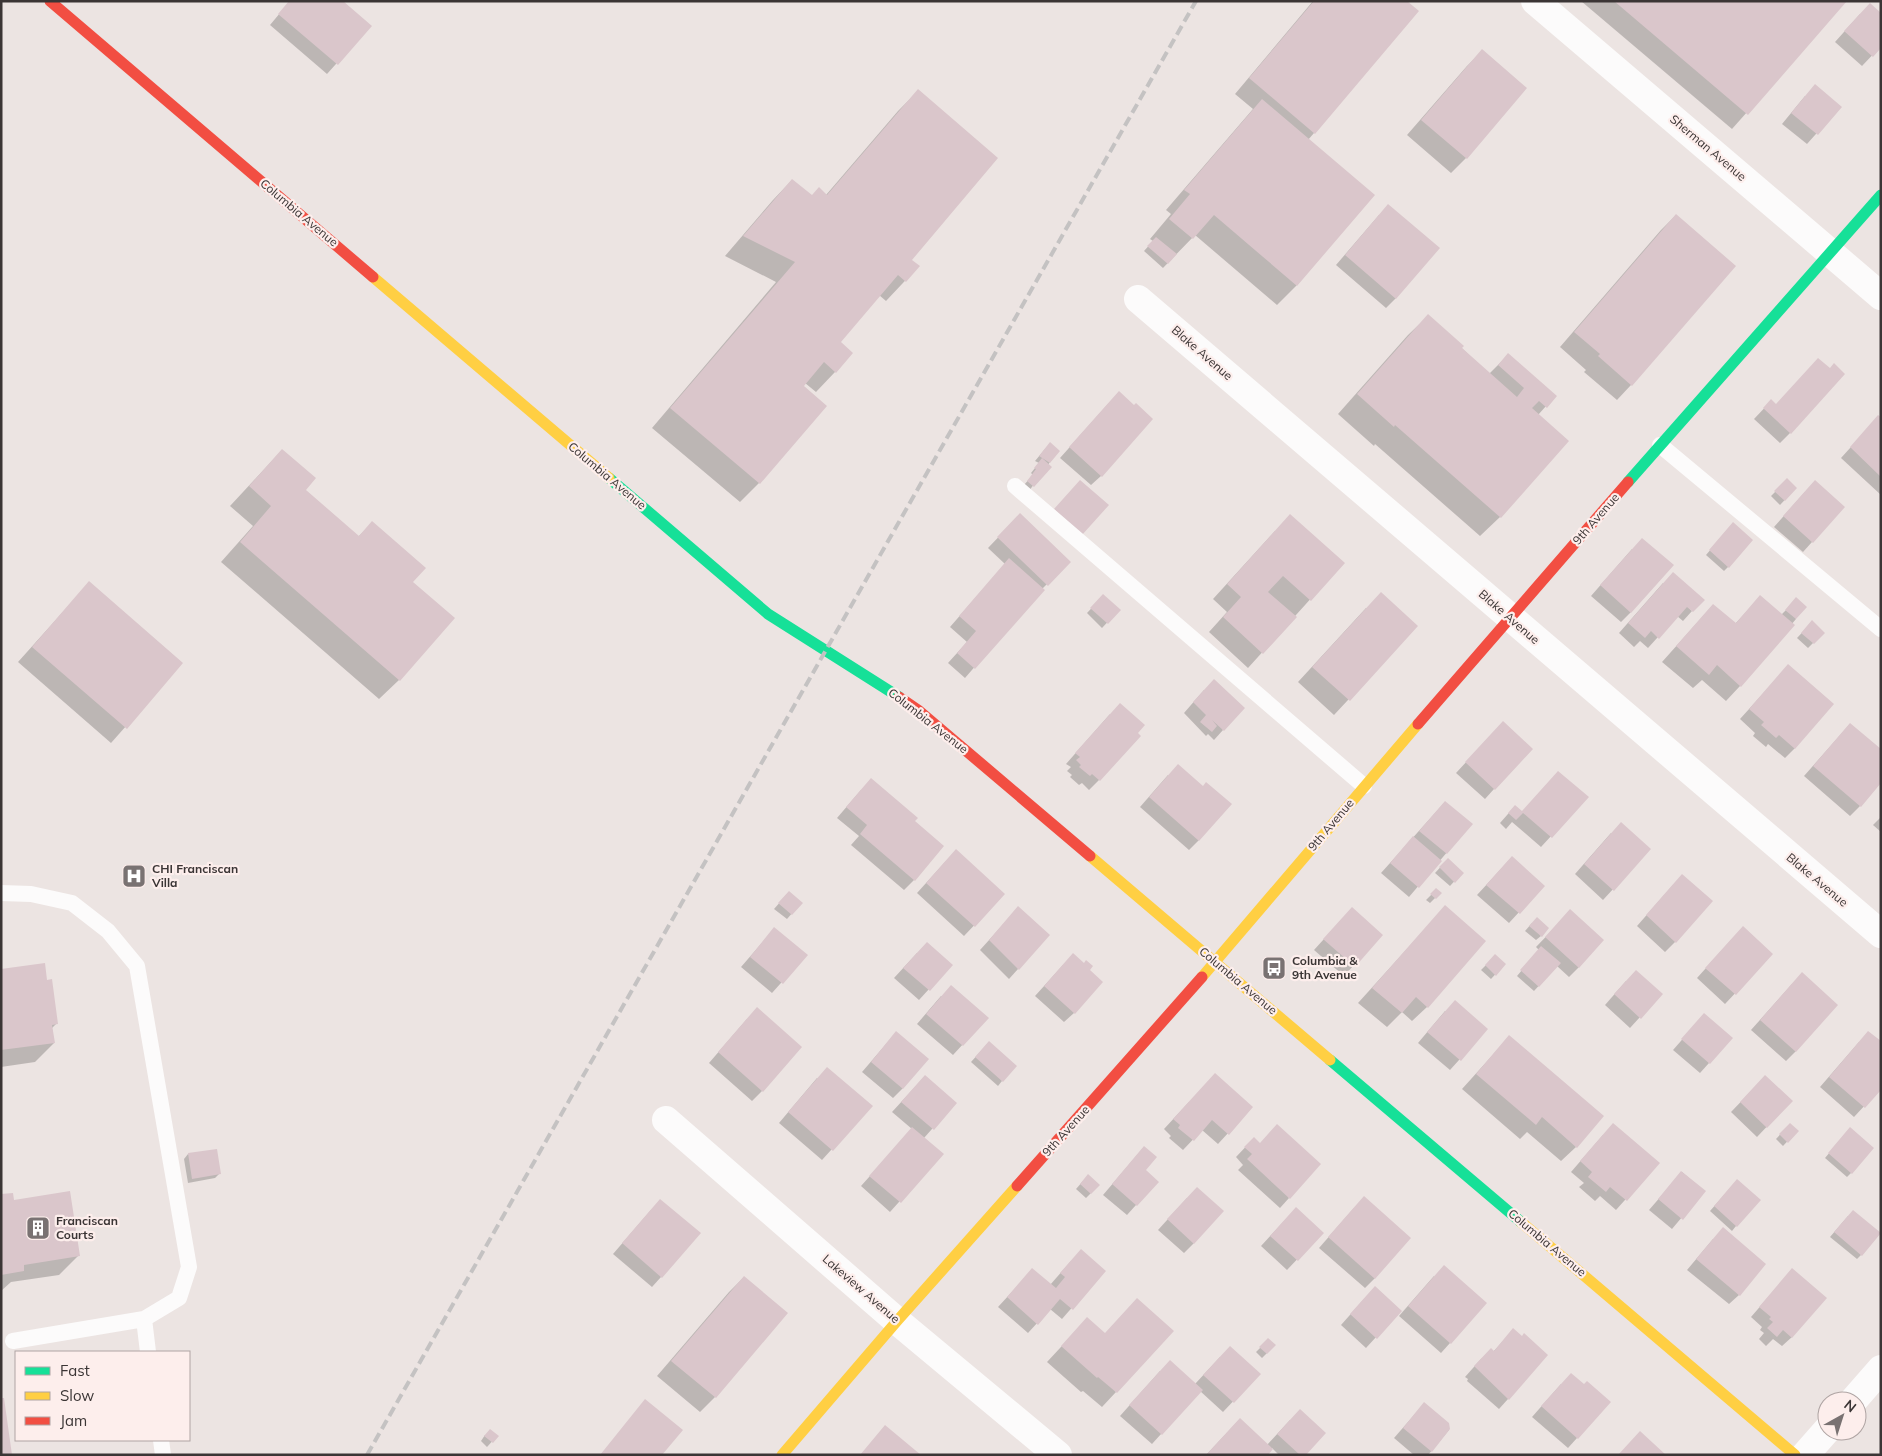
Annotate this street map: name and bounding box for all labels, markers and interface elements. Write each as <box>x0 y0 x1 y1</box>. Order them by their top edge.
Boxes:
street label: Sherman Avenue <box>1667 111 1750 184</box>
street label: Columbia Avenue <box>257 176 341 250</box>
street label: Blake Avenue <box>1169 322 1236 383</box>
street label: Columbia Avenue <box>565 439 649 513</box>
street label: 9th Avenue <box>1569 490 1622 548</box>
street label: Blake Avenue <box>1476 586 1543 647</box>
street label: Columbia Avenue <box>885 685 971 756</box>
street label: 9th Avenue <box>1305 796 1357 854</box>
street label: Blake Avenue <box>1783 850 1851 910</box>
place label: CHI Franciscan Villa <box>151 861 238 890</box>
hospital icon: CHI Franciscan Villa <box>121 863 147 889</box>
street label: Columbia Avenue <box>1196 944 1280 1018</box>
place label: Columbia & 9th Avenue <box>1292 953 1358 982</box>
bus stop icon: Columbia & 9th Avenue <box>1261 955 1287 981</box>
street label: 9th Avenue <box>1039 1102 1092 1159</box>
street label: Columbia Avenue <box>1505 1206 1589 1280</box>
place label: Franciscan Courts <box>56 1213 118 1242</box>
building icon: Franciscan Courts <box>25 1215 51 1241</box>
street label: Lakeview Avenue <box>820 1251 903 1326</box>
legend <box>15 1351 190 1441</box>
text: Fast <box>60 1361 90 1380</box>
text: Slow <box>60 1386 94 1405</box>
north arrow <box>1817 1391 1867 1441</box>
text: N <box>1840 1396 1860 1416</box>
text: Jam <box>60 1411 87 1430</box>

